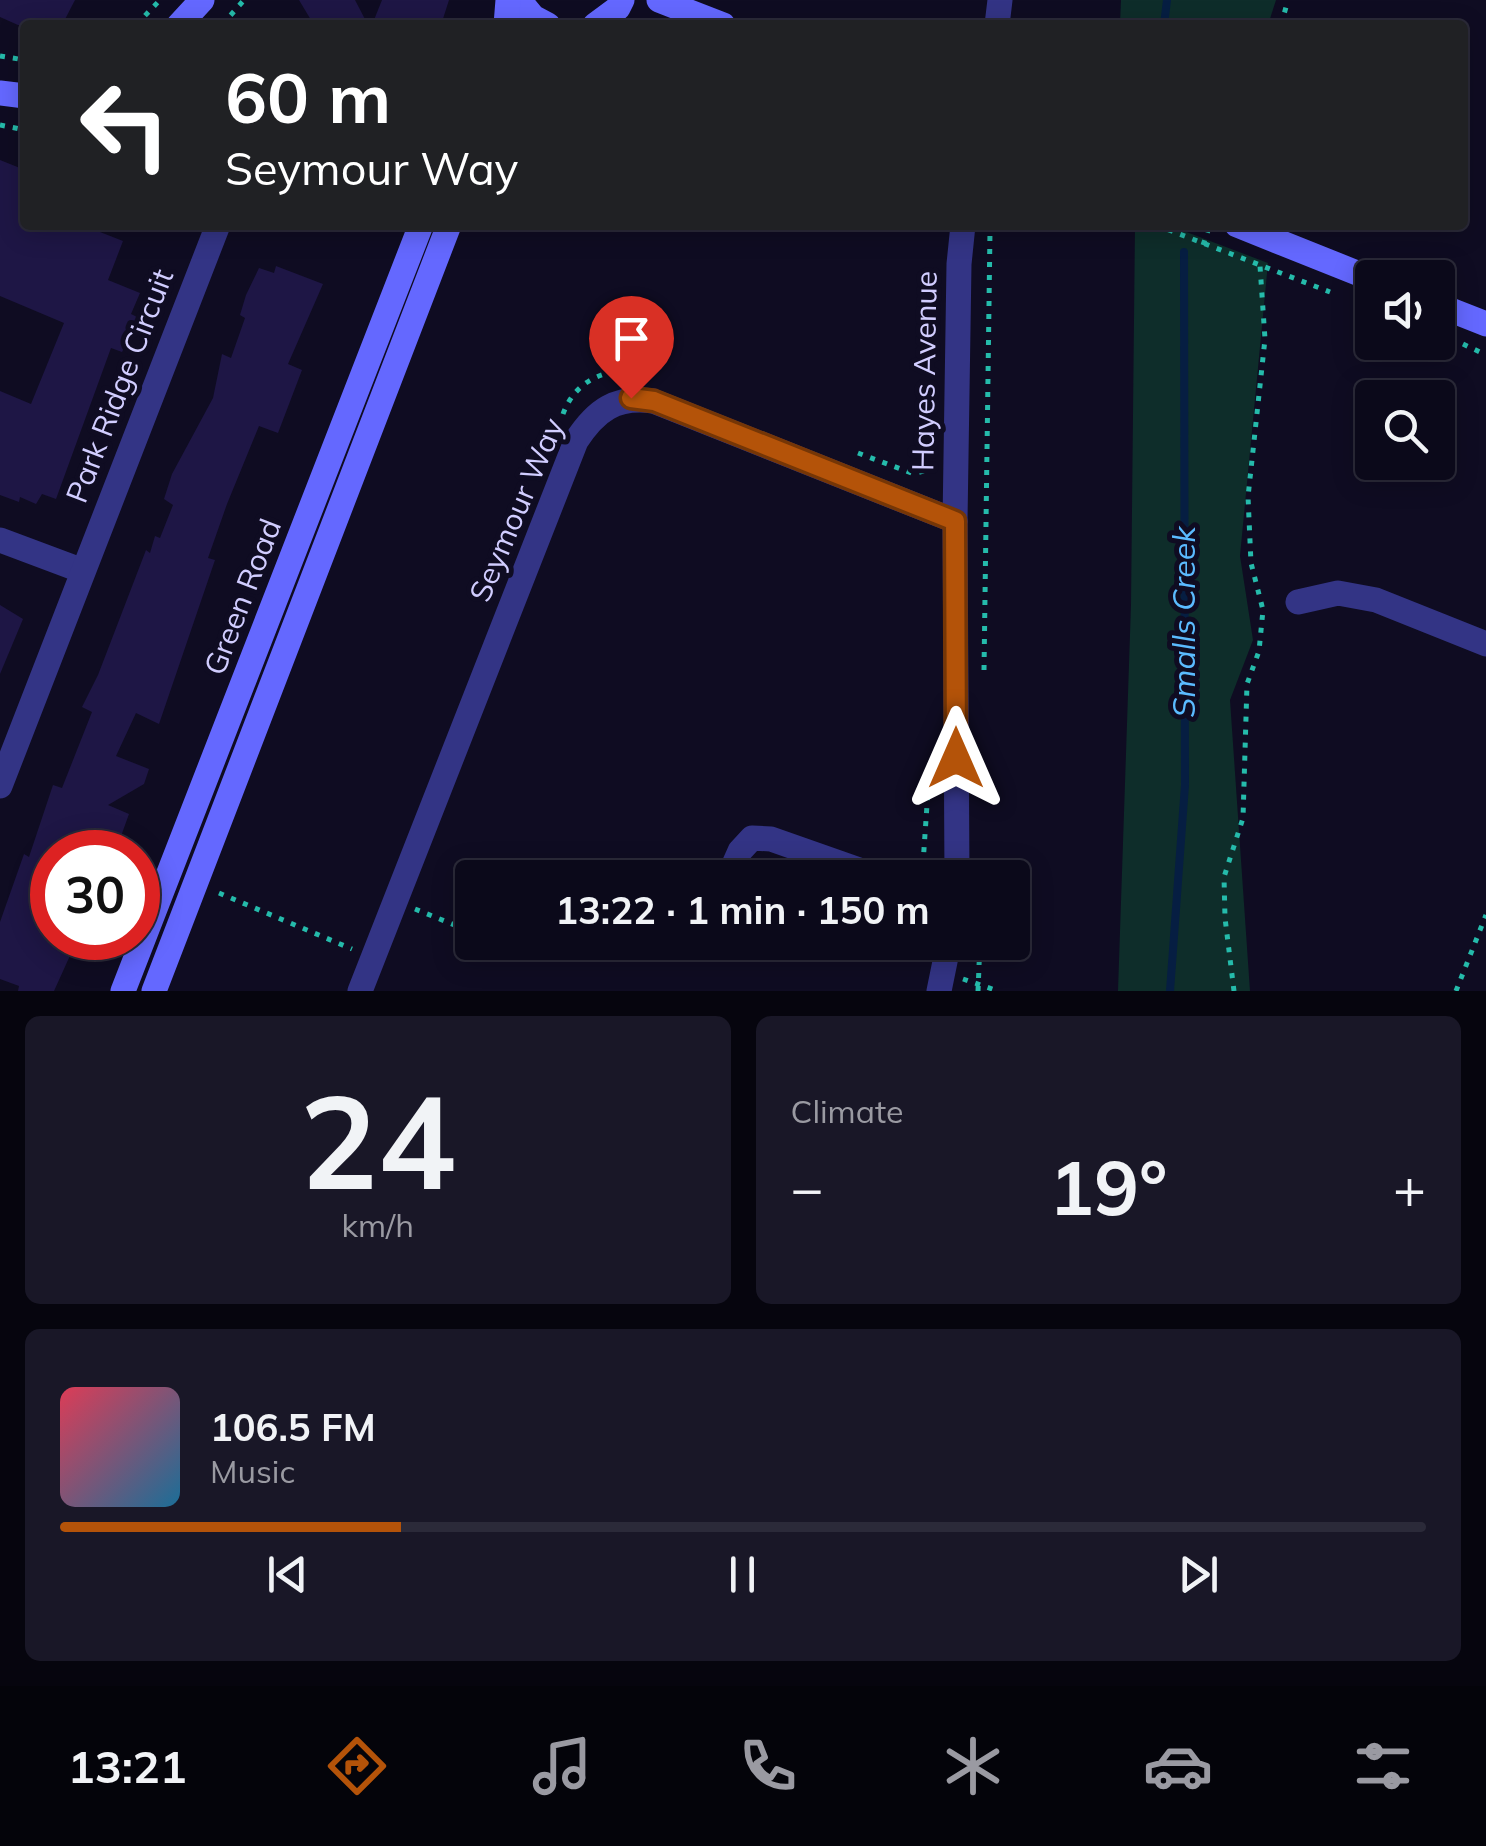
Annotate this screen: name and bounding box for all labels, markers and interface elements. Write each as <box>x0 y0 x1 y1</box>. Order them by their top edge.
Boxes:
text: 60 m <box>225 53 391 141</box>
icon: left <box>60 60 190 190</box>
text: Seymour Way <box>225 140 519 196</box>
map controls <box>1355 260 1455 480</box>
button: sound <box>1355 260 1455 360</box>
street label: Park Ridge Circuit <box>57 263 181 508</box>
street label: Hayes Avenue <box>903 271 945 471</box>
pin <box>589 296 674 399</box>
icon: arrive <box>604 311 659 366</box>
button: search <box>1355 380 1455 480</box>
street label: Seymour Way <box>460 412 572 607</box>
street label: Green Road <box>195 513 289 680</box>
water label: Smalls Creek <box>1163 525 1203 718</box>
position arrow <box>904 706 1008 810</box>
speed limit sign: 30 <box>30 830 160 960</box>
text: 13:22 · 1 min · 150 m <box>555 886 930 934</box>
text: 24 <box>300 1058 456 1222</box>
text: Climate <box>791 1091 903 1131</box>
text: 19° <box>1049 1140 1167 1234</box>
text: − <box>791 1153 824 1222</box>
text: + <box>1393 1153 1426 1222</box>
text: km/h <box>342 1205 414 1245</box>
text: 106.5 FM <box>210 1403 376 1451</box>
text: Music <box>210 1451 295 1491</box>
icon: previous <box>260 1547 315 1602</box>
icon: pause <box>715 1547 770 1602</box>
icon: next <box>1171 1547 1226 1602</box>
icon: directions <box>322 1731 392 1801</box>
icon: music <box>527 1731 597 1801</box>
icon: phone <box>733 1731 803 1801</box>
icon: climate <box>938 1731 1008 1801</box>
icon: car <box>1143 1731 1213 1801</box>
icon: filters <box>1348 1731 1418 1801</box>
text: 13:21 <box>68 1738 187 1794</box>

